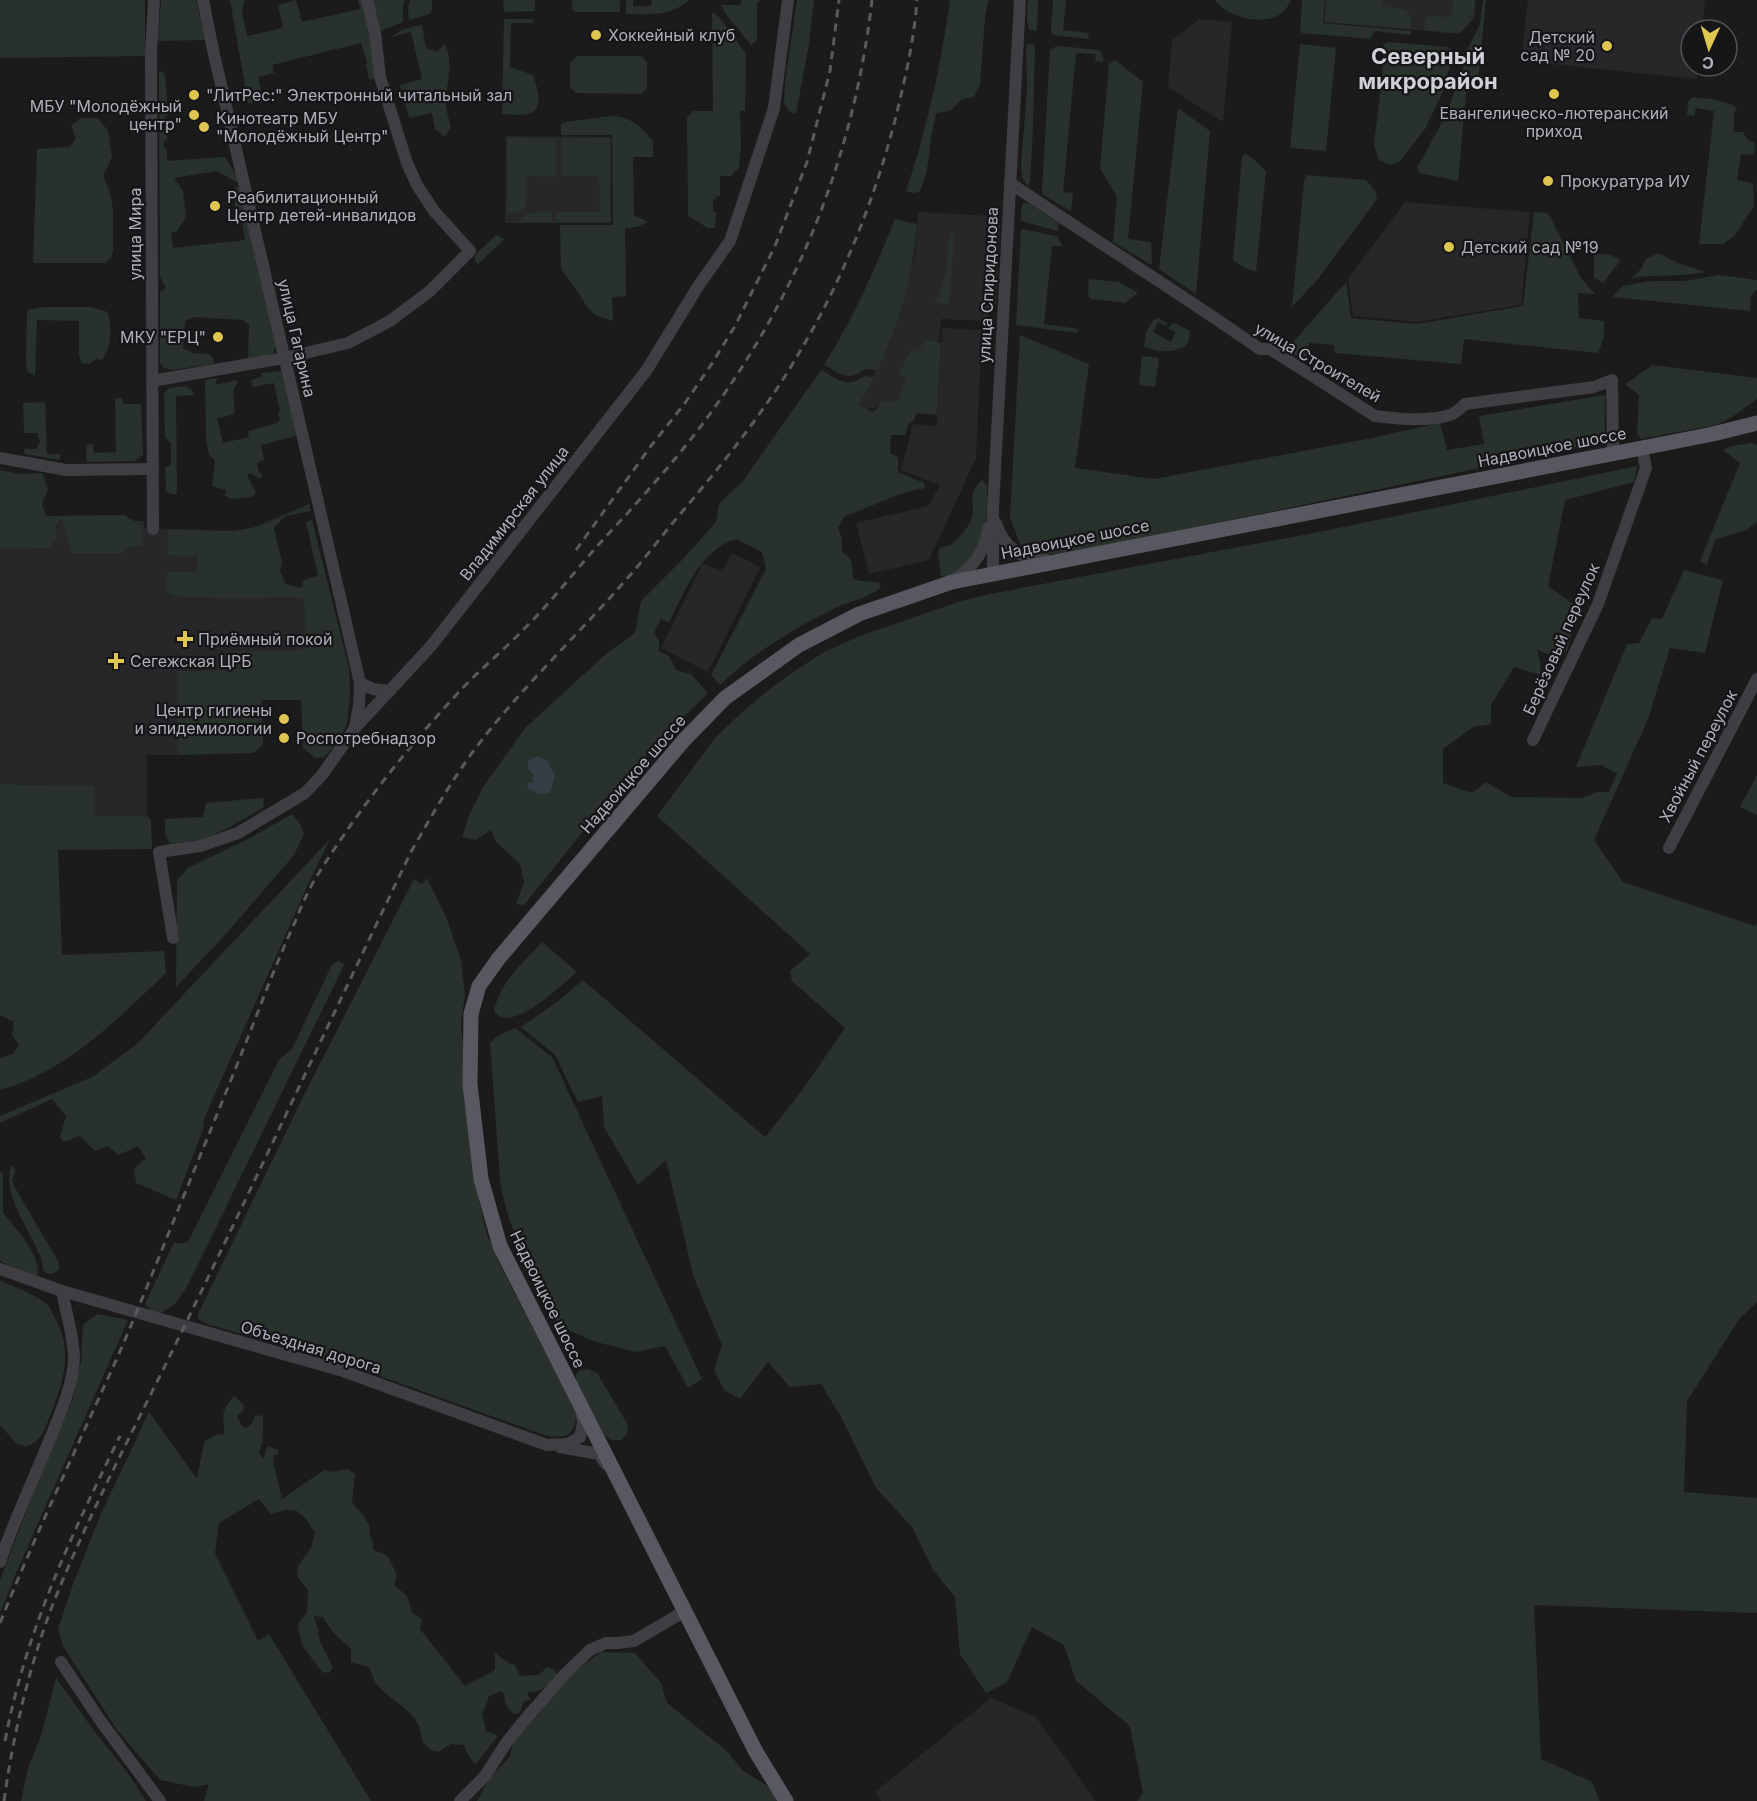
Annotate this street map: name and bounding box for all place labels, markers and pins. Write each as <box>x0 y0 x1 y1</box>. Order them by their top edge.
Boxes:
place label: Хоккейный клуб <box>608 25 735 45</box>
place label: Детский сад № 20 <box>1520 27 1595 65</box>
marker: Хоккейный клуб <box>589 28 603 42</box>
marker: Детский сад № 20 <box>1600 39 1614 53</box>
place label: "ЛитРес:" Электронный читальный зал <box>206 85 512 105</box>
marker: Евангелическо-лютеранский приход <box>1547 87 1561 101</box>
marker: "ЛитРес:" Электронный читальный зал <box>187 88 201 102</box>
place label: МБУ "Молодёжный центр" <box>30 96 182 134</box>
place label: Евангелическо-лютеранский приход <box>1439 103 1669 141</box>
marker: МБУ "Молодёжный центр" <box>187 108 201 122</box>
place label: Кинотеатр МБУ "Молодёжный Центр" <box>216 108 389 146</box>
marker: Кинотеатр МБУ "Молодёжный Центр" <box>197 120 211 134</box>
place label: Прокуратура ИУ <box>1560 171 1690 191</box>
marker: Прокуратура ИУ <box>1541 174 1555 188</box>
place label: Реабилитационный Центр детей-инвалидов <box>227 187 416 225</box>
marker: Реабилитационный Центр детей-инвалидов <box>208 199 222 213</box>
place label: Детский сад №19 <box>1461 237 1599 257</box>
marker: Детский сад №19 <box>1442 240 1456 254</box>
place label: МКУ "ЕРЦ" <box>120 327 206 347</box>
marker: МКУ "ЕРЦ" <box>211 330 225 344</box>
place label: Приёмный покой <box>198 629 332 649</box>
marker: Приёмный покой <box>176 630 194 648</box>
place label: Сегежская ЦРБ <box>130 651 252 671</box>
marker: Сегежская ЦРБ <box>107 652 125 670</box>
place label: Центр гигиены и эпидемиологии <box>134 700 272 738</box>
marker: Центр гигиены и эпидемиологии <box>277 712 291 726</box>
place label: Роспотребнадзор <box>296 728 436 748</box>
marker: Роспотребнадзор <box>277 731 291 745</box>

